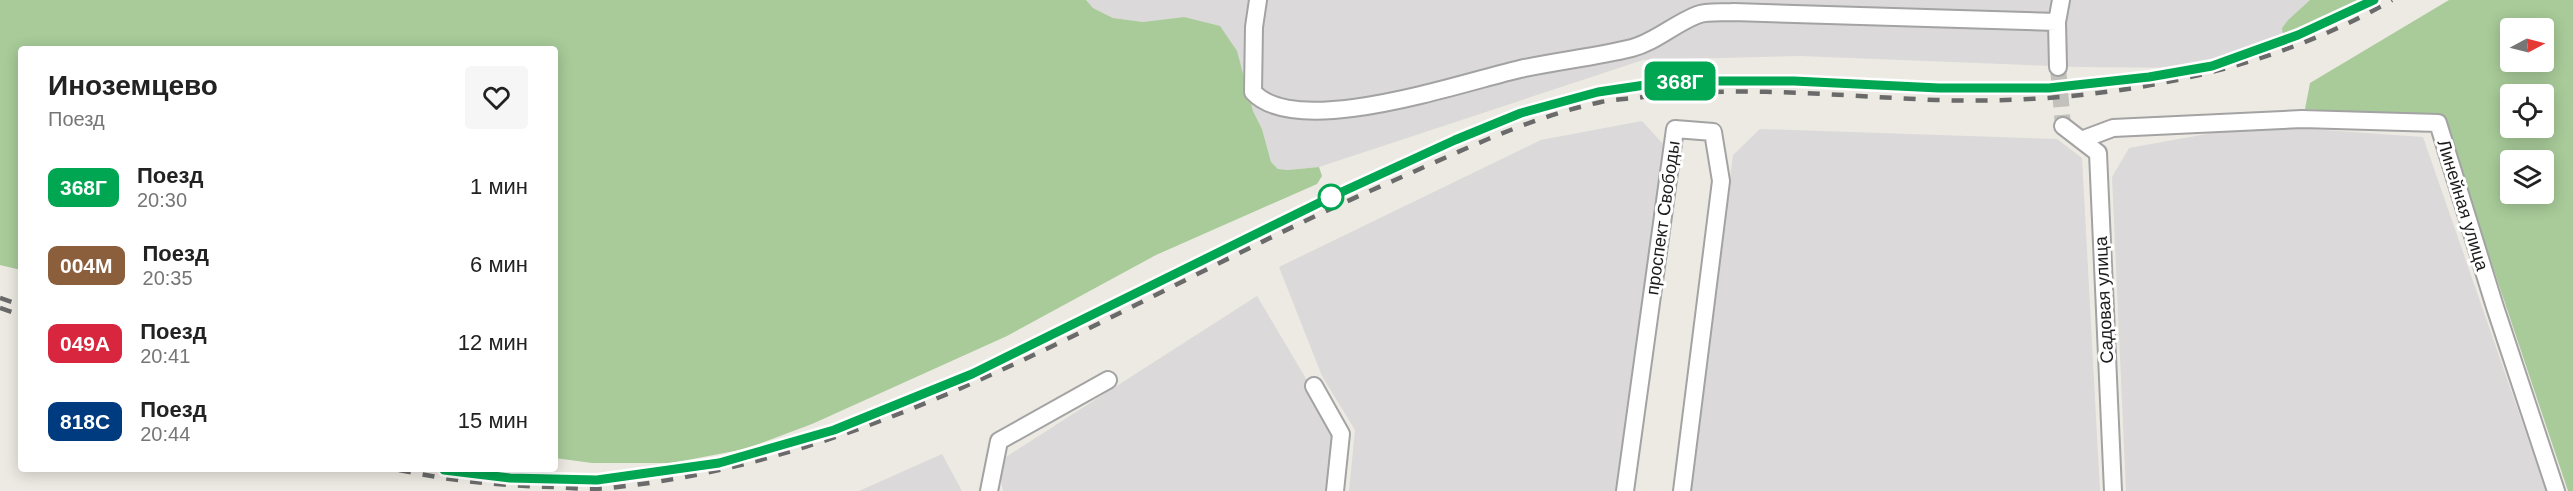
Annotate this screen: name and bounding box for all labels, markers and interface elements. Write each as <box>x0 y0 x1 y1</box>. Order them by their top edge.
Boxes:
north arrow <box>2500 18 2554 72</box>
map controls <box>2500 18 2554 204</box>
line badge: 368Г <box>1638 62 1722 100</box>
button: heart <box>465 66 528 129</box>
text: Иноземцево <box>48 70 218 101</box>
text: 368Г <box>1657 70 1703 93</box>
button: locate <box>2500 84 2554 138</box>
text: Поезд <box>48 108 105 130</box>
street label: Линейная улица <box>2434 137 2493 274</box>
street label: проспект Свободы <box>1642 140 1684 296</box>
button: layers <box>2500 150 2554 204</box>
text: Поезд <box>137 163 203 188</box>
text: 1 мин <box>470 174 528 199</box>
text: 368Г <box>60 176 107 199</box>
unlabelled marker <box>1318 184 1344 210</box>
text: 20:30 <box>137 189 187 211</box>
street label: Садовая улица <box>2091 235 2117 364</box>
text: Поезд <box>143 241 209 266</box>
text: 6 мин <box>470 252 528 277</box>
text: 004М <box>60 254 113 277</box>
text: 20:35 <box>143 267 193 289</box>
text: Поезд <box>140 319 207 344</box>
text: 12 мин <box>458 330 528 355</box>
text: 049А <box>60 332 110 355</box>
text: 20:41 <box>140 345 190 367</box>
text: Поезд <box>140 397 207 422</box>
text: 15 мин <box>458 408 528 433</box>
text: 818С <box>60 410 110 433</box>
text: 20:44 <box>140 423 190 445</box>

